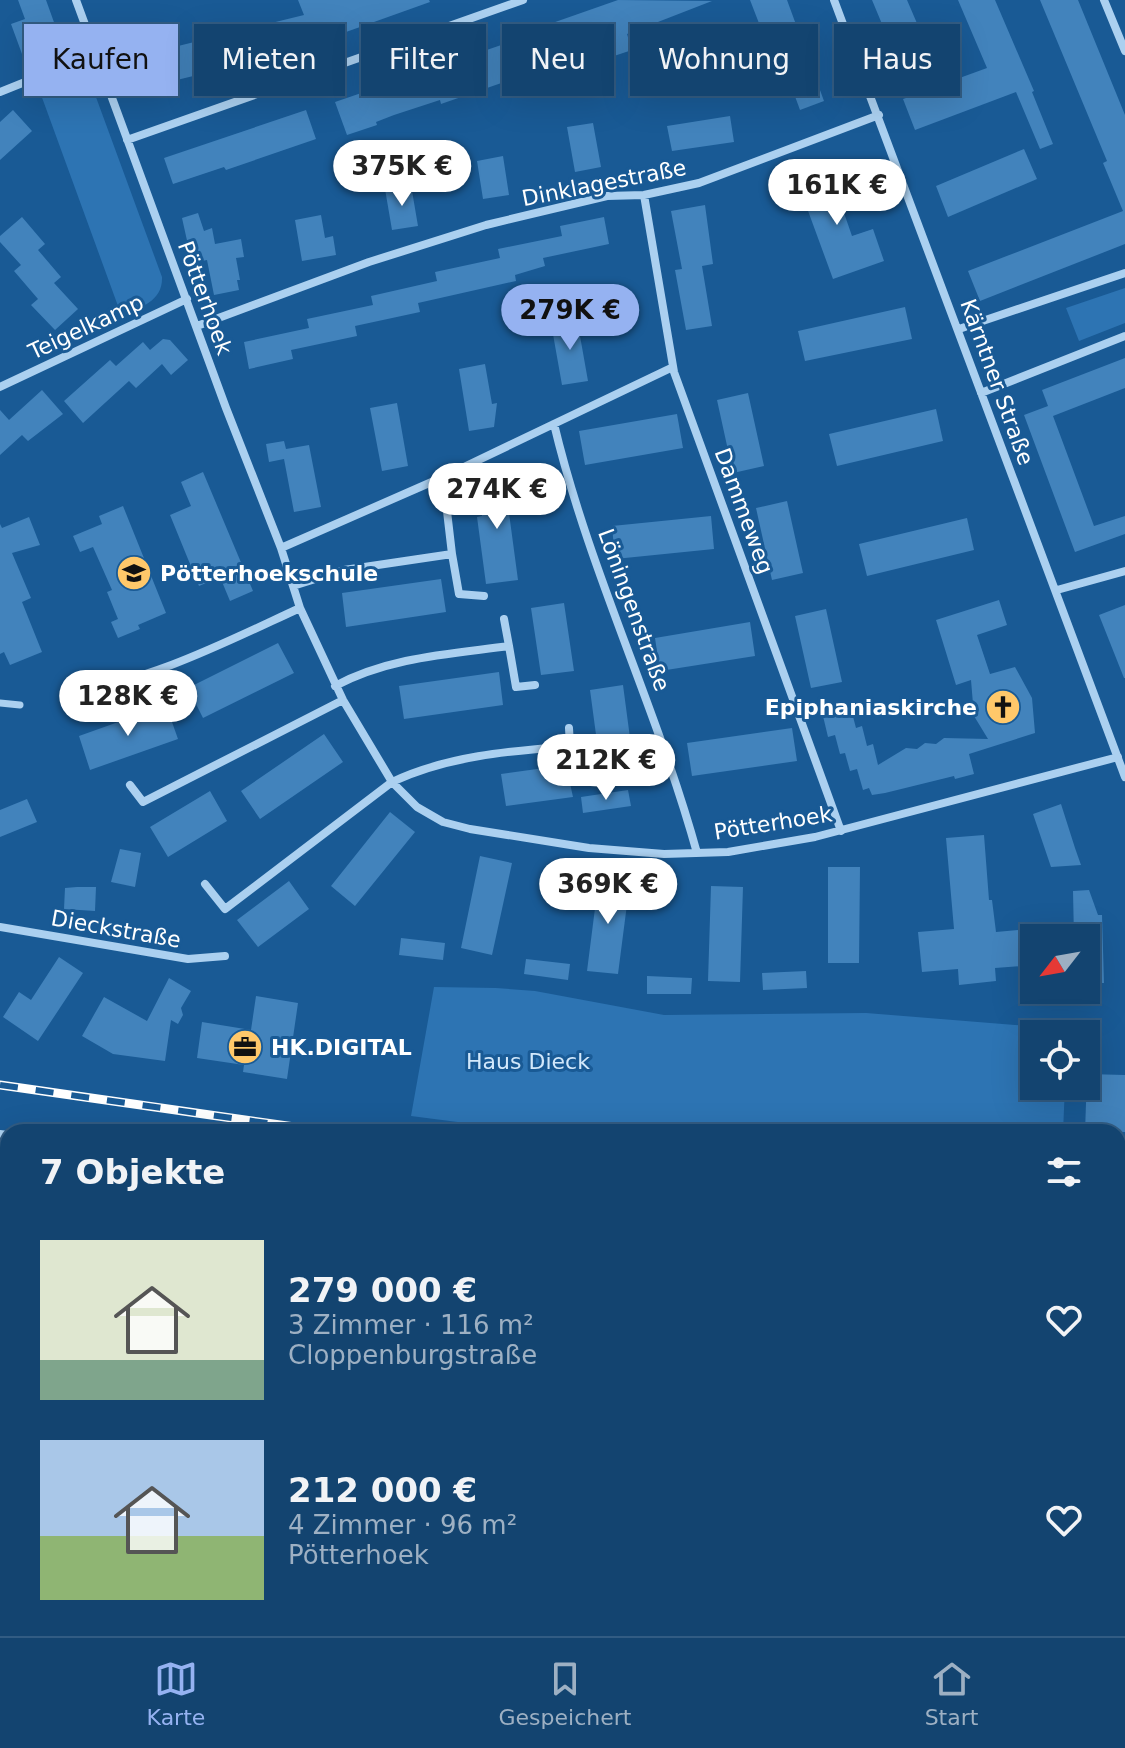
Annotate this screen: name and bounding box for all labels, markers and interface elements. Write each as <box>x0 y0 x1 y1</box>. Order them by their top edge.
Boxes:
chip: Kaufen <box>24 24 178 96</box>
chip: Mieten <box>194 24 345 96</box>
chip: Filter <box>361 24 486 96</box>
chip: Neu <box>502 24 614 96</box>
chip: Wohnung <box>630 24 818 96</box>
chip: Haus <box>834 24 960 96</box>
pin: 375K € <box>337 140 467 208</box>
text: 375K € <box>351 151 453 181</box>
street label: Dinklagestraße <box>520 155 688 211</box>
pin: 161K € <box>772 159 902 227</box>
text: 161K € <box>786 170 888 200</box>
street label: Pötterhoek <box>173 238 237 358</box>
pin: 279K € <box>505 284 635 352</box>
street label: Teigelkamp <box>24 289 148 365</box>
text: 279K € <box>519 295 621 325</box>
street label: Kärntner Straße <box>955 296 1039 468</box>
street label: Dammeweg <box>710 445 778 577</box>
pin: 274K € <box>432 463 562 531</box>
text: 274K € <box>446 474 548 504</box>
street label: Löningenstraße <box>593 525 675 695</box>
school or university icon: Pötterhoekschule <box>115 554 153 592</box>
place label: Pötterhoekschule <box>160 561 378 586</box>
pin: 128K € <box>63 670 193 738</box>
text: 128K € <box>77 681 179 711</box>
church icon: Epiphaniaskirche <box>984 688 1022 726</box>
place label: Epiphaniaskirche <box>765 695 977 720</box>
pin: 212K € <box>541 734 671 802</box>
text: 212K € <box>555 745 657 775</box>
street label: Pötterhoek <box>712 801 834 845</box>
pin: 369K € <box>543 858 673 926</box>
text: 369K € <box>557 869 659 899</box>
street label: Dieckstraße <box>49 905 183 953</box>
north arrow <box>1020 924 1100 1004</box>
map controls <box>1020 924 1100 1100</box>
button: locate <box>1020 1020 1100 1100</box>
office icon: HK.DIGITAL <box>226 1028 264 1066</box>
place label: HK.DIGITAL <box>271 1035 412 1060</box>
park label: Haus Dieck <box>466 1049 590 1074</box>
icon: filters <box>1042 1150 1086 1194</box>
text: 7 Objekte <box>40 1152 225 1192</box>
text: 279 000 € <box>288 1270 477 1310</box>
icon: home <box>104 1272 200 1368</box>
icon: heart <box>1042 1298 1086 1342</box>
text: 3 Zimmer · 116 m² <box>288 1310 534 1340</box>
text: Cloppenburgstraße <box>288 1340 537 1370</box>
text: 212 000 € <box>288 1470 477 1510</box>
icon: home <box>104 1472 200 1568</box>
icon: heart <box>1042 1498 1086 1542</box>
text: 4 Zimmer · 96 m² <box>288 1510 517 1540</box>
text: Pötterhoek <box>288 1540 429 1570</box>
tab: Karte <box>147 1657 205 1730</box>
tab: Gespeichert <box>499 1657 631 1730</box>
tab: Start <box>925 1657 978 1730</box>

